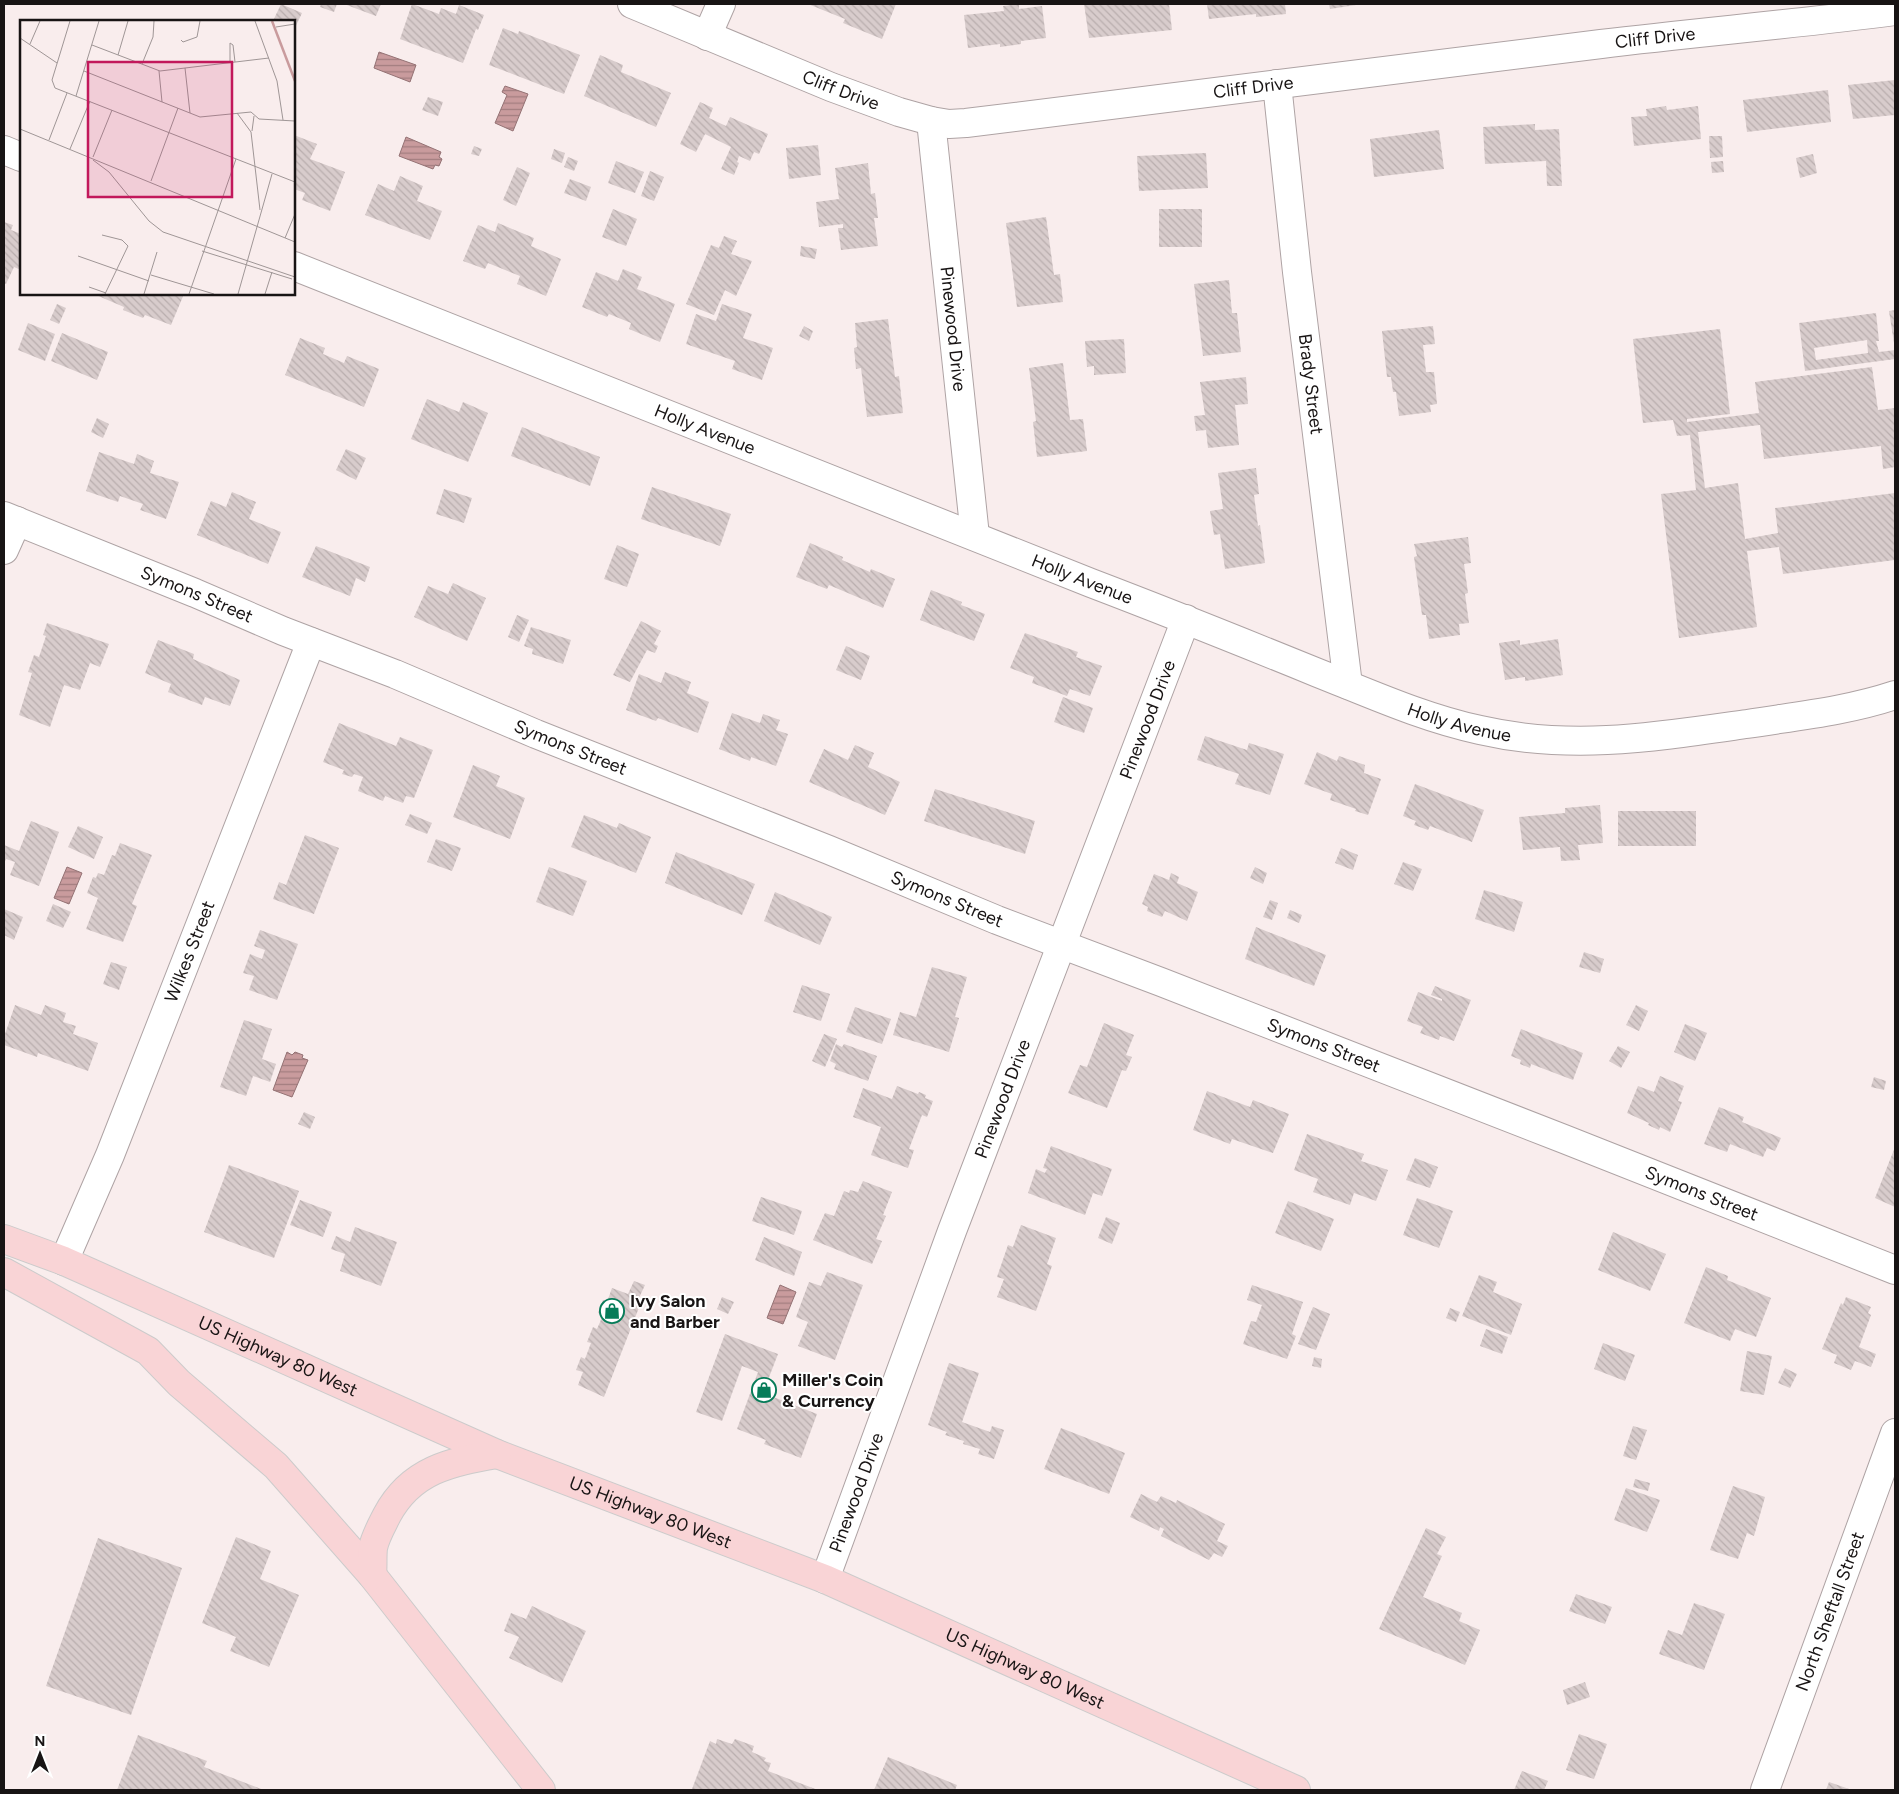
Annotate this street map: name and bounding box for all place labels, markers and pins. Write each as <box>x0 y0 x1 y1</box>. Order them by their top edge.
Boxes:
place label: Ivy Salon and Barber <box>630 1290 720 1333</box>
shop icon: Ivy Salon and Barber <box>599 1298 625 1324</box>
place label: Miller's Coin & Currency <box>782 1369 883 1412</box>
shop icon: Miller's Coin & Currency <box>751 1377 777 1403</box>

